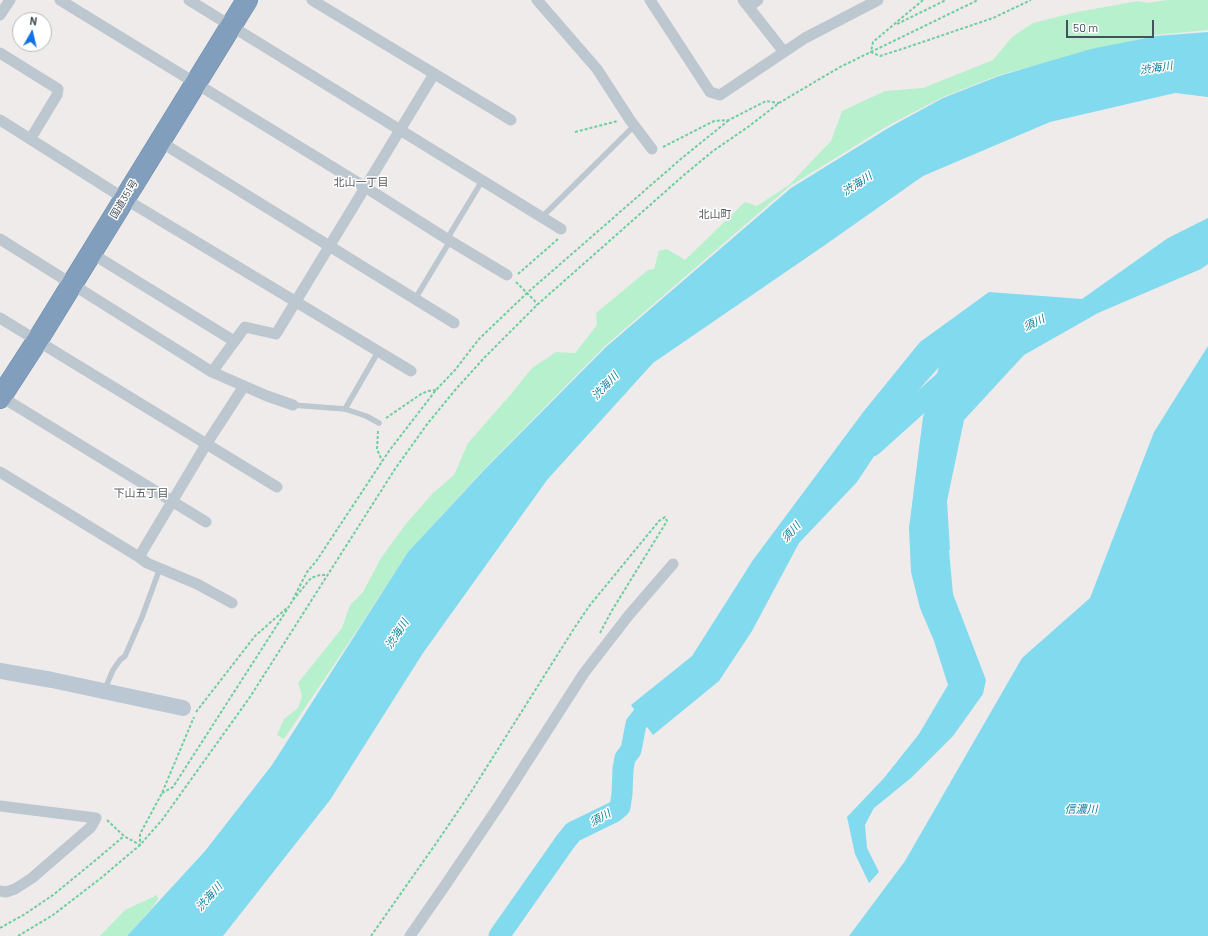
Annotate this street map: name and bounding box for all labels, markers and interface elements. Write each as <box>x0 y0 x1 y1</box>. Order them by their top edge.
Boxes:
north arrow <box>12 12 52 52</box>
scale bar <box>1068 12 1156 38</box>
text: N <box>29 14 38 28</box>
text: 50 m <box>1073 20 1098 34</box>
water label: 渋海川 <box>1139 59 1173 77</box>
water label: 渋海川 <box>840 169 874 199</box>
district label: 北山一丁目 <box>334 175 388 189</box>
street label: 国道351号 <box>108 177 140 221</box>
district label: 北山町 <box>699 207 731 221</box>
water label: 須川 <box>1021 312 1047 334</box>
water label: 渋海川 <box>589 370 621 402</box>
district label: 下山五丁目 <box>114 486 168 500</box>
water label: 須川 <box>779 519 803 545</box>
water label: 渋海川 <box>382 617 412 651</box>
water label: 信濃川 <box>1065 802 1097 816</box>
water label: 須川 <box>587 807 613 829</box>
water label: 渋海川 <box>193 880 225 914</box>

